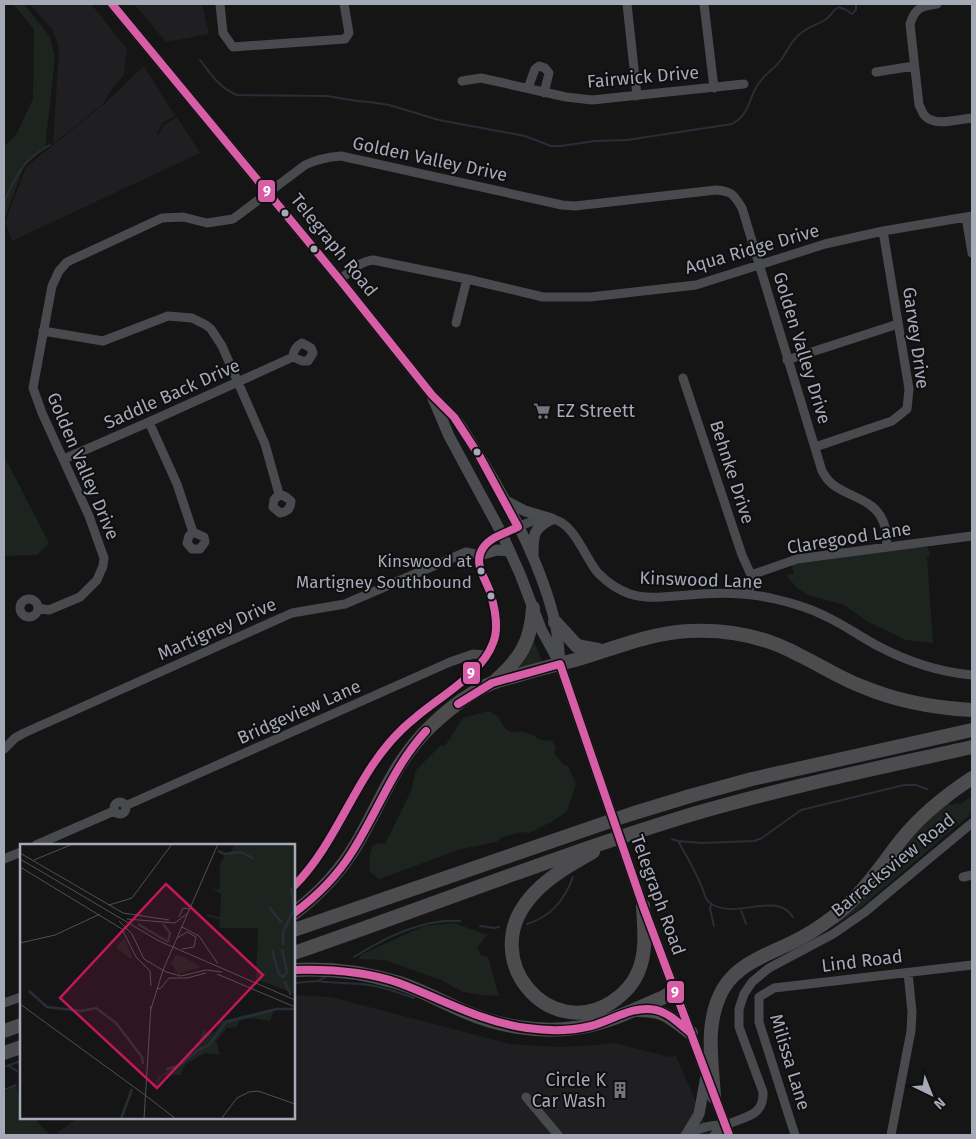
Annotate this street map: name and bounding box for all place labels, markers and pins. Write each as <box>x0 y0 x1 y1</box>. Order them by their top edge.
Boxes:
unlabelled marker <box>280 208 290 218</box>
unlabelled marker <box>309 244 319 254</box>
place label: EZ Streett <box>556 400 635 422</box>
supermarket icon: EZ Streett <box>532 401 552 421</box>
unlabelled marker <box>472 447 482 457</box>
place label: Kinswood at Martigney Southbound <box>296 551 473 593</box>
marker: Kinswood at Martigney Southbound <box>476 566 486 576</box>
unlabelled marker <box>486 591 496 601</box>
place label: Circle K Car Wash <box>532 1069 606 1112</box>
building icon: Circle K Car Wash <box>610 1080 630 1100</box>

